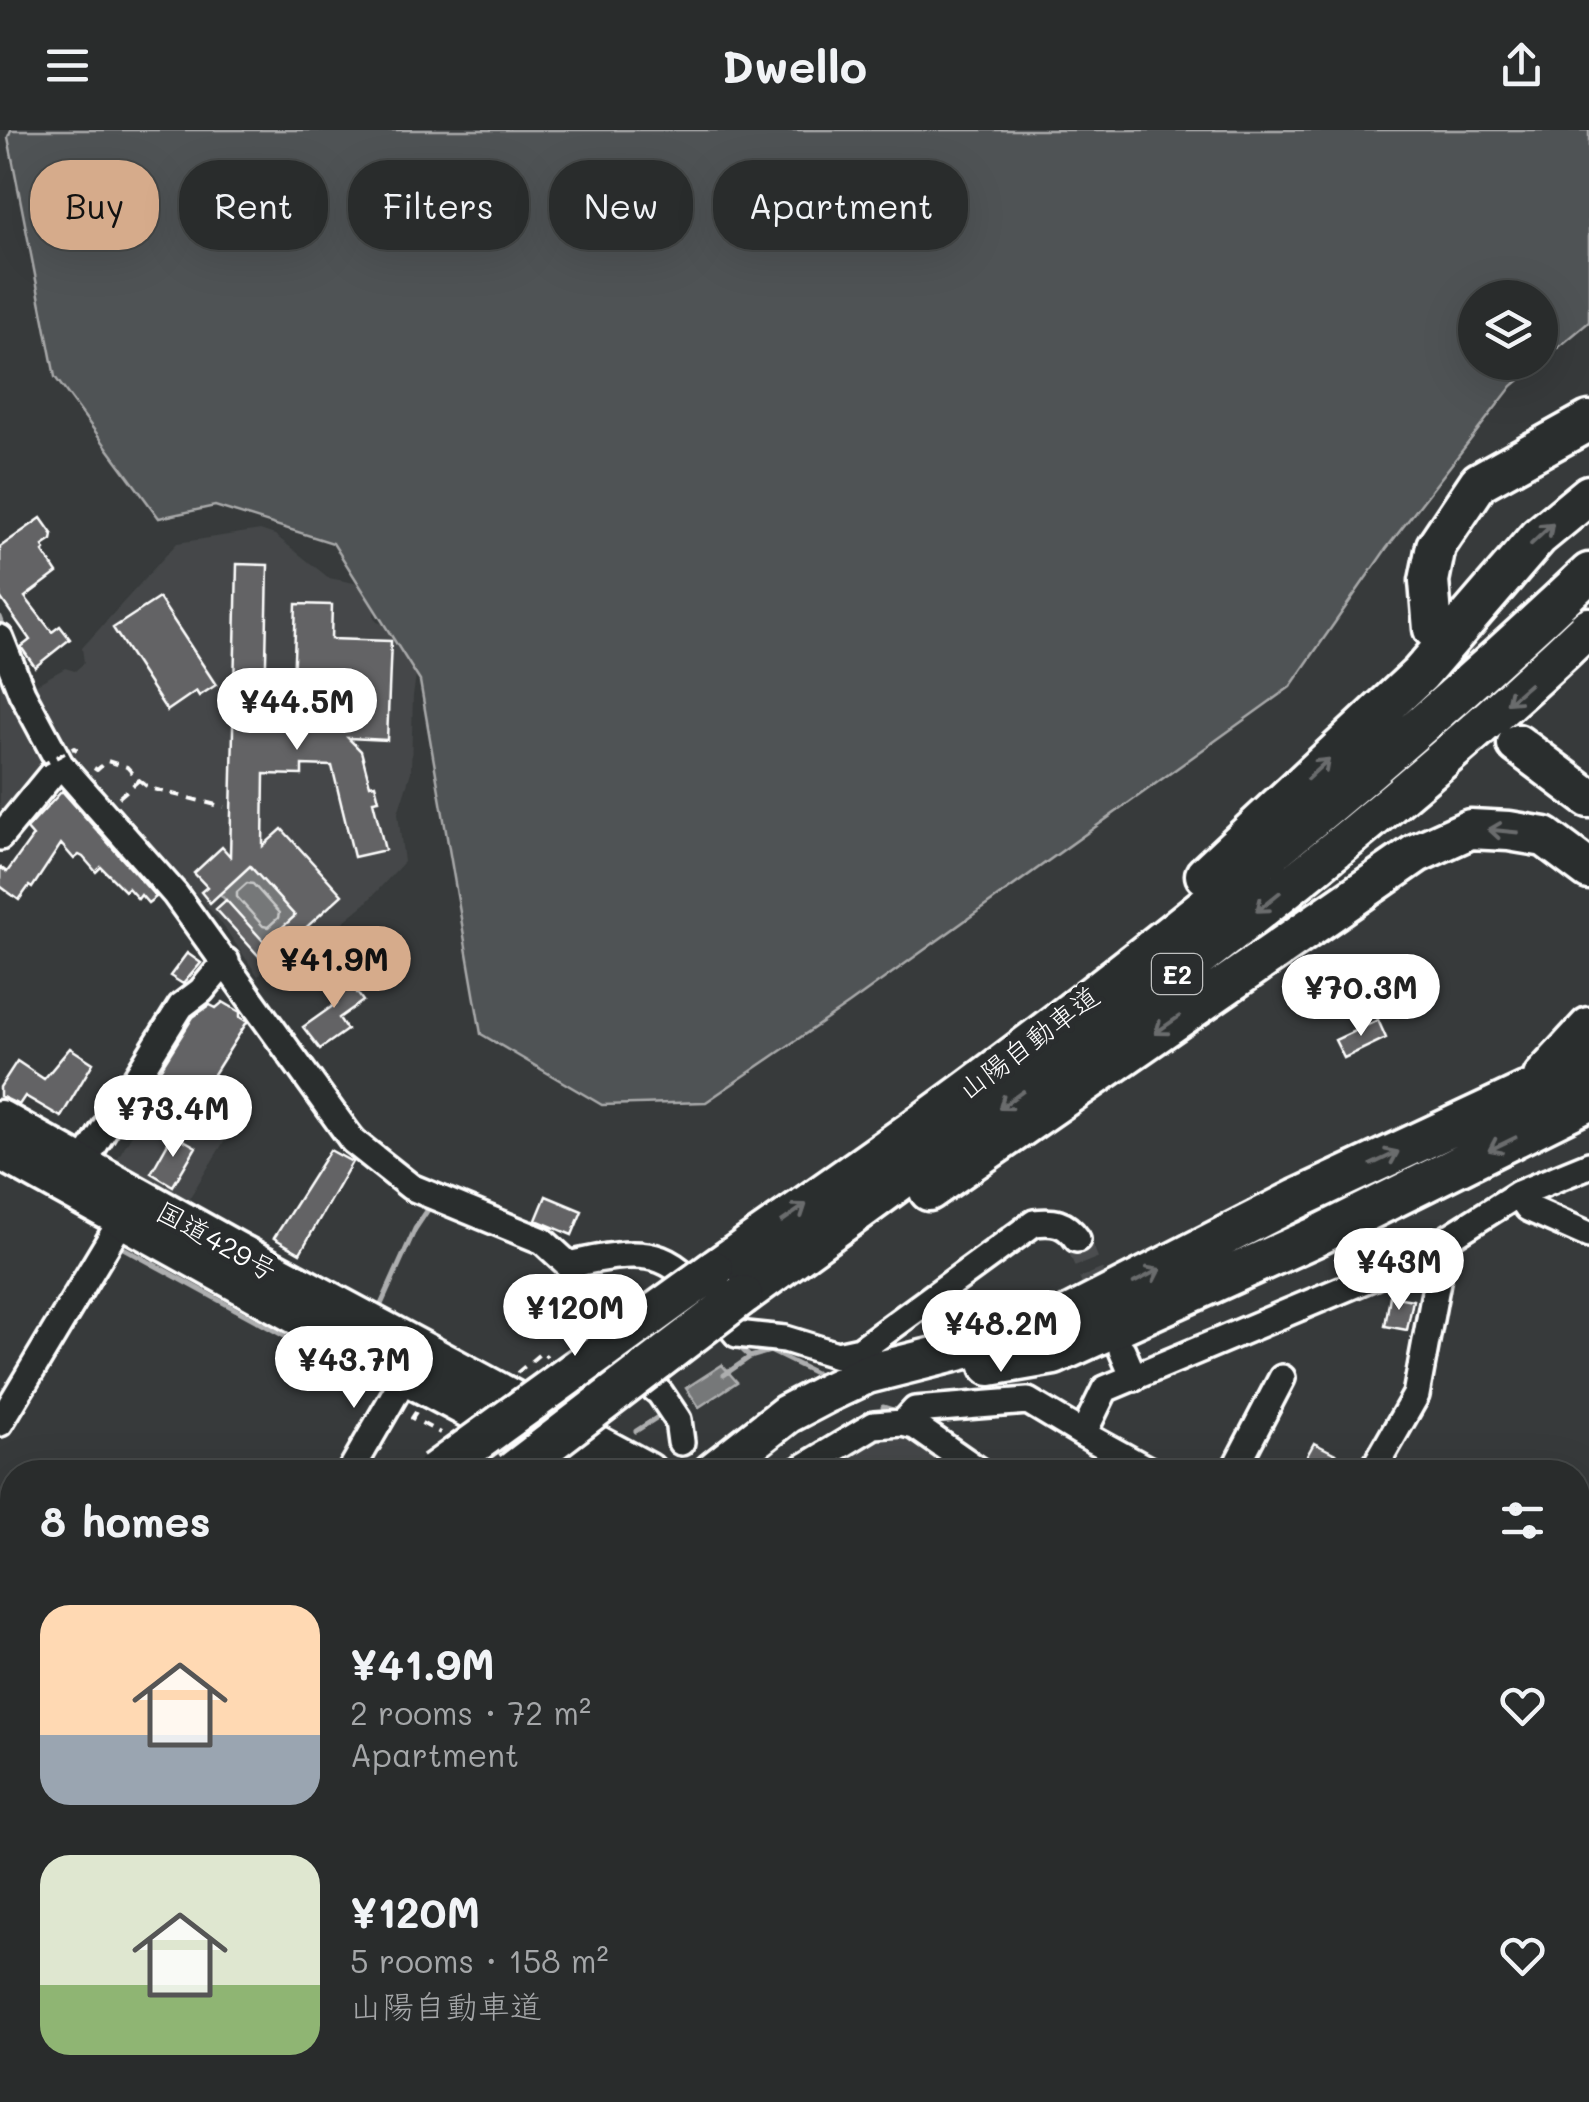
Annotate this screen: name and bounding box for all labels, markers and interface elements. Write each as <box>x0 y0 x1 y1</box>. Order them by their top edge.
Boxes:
text: Dwello <box>722 36 867 94</box>
icon: menu <box>40 38 95 93</box>
icon: share <box>1494 38 1549 93</box>
chip: Buy <box>30 160 159 250</box>
chip: Rent <box>179 160 328 250</box>
chip: Filters <box>348 160 529 250</box>
chip: New <box>549 160 693 250</box>
chip: Apartment <box>713 160 968 250</box>
map controls <box>1458 280 1558 380</box>
button: layers <box>1458 280 1558 380</box>
one-way arrow <box>1530 522 1554 546</box>
pin: ¥44.5M <box>216 668 378 753</box>
text: ¥44.5M <box>239 679 355 721</box>
one-way arrow <box>1506 682 1531 705</box>
one-way arrow <box>1305 758 1330 781</box>
one-way arrow <box>1487 822 1519 841</box>
one-way arrow <box>1255 891 1282 912</box>
pin: ¥41.9M <box>253 926 415 1011</box>
text: ¥41.9M <box>279 937 389 979</box>
road number: E2 <box>1152 954 1202 994</box>
pin: ¥70.3M <box>1280 954 1442 1039</box>
text: ¥70.3M <box>1304 965 1418 1007</box>
street label: 山陽自動車道 <box>950 977 1106 1107</box>
one-way arrow <box>1153 1014 1181 1035</box>
pin: ¥73.4M <box>92 1075 254 1160</box>
text: ¥73.4M <box>116 1086 230 1128</box>
one-way arrow <box>998 1089 1025 1110</box>
one-way arrow <box>1487 1135 1517 1154</box>
one-way arrow <box>1369 1147 1399 1166</box>
street label: 国道429号 <box>150 1192 284 1288</box>
one-way arrow <box>780 1203 807 1224</box>
pin: ¥43M <box>1340 1228 1458 1313</box>
text: ¥43M <box>1356 1239 1442 1281</box>
one-way arrow <box>1132 1266 1162 1285</box>
pin: ¥120M <box>505 1274 645 1359</box>
text: ¥120M <box>525 1285 625 1327</box>
pin: ¥48.2M <box>920 1290 1082 1375</box>
text: ¥48.2M <box>944 1301 1058 1343</box>
pin: ¥43.7M <box>273 1326 435 1411</box>
text: ¥43.7M <box>297 1337 411 1379</box>
text: 8 homes <box>40 1493 211 1548</box>
icon: filters <box>1495 1493 1550 1548</box>
text: ¥41.9M <box>350 1636 495 1691</box>
icon: home <box>120 1645 240 1765</box>
icon: heart <box>1495 1678 1550 1733</box>
text: 2 rooms · 72 m² <box>350 1691 591 1733</box>
text: Apartment <box>350 1733 519 1775</box>
text: ¥120M <box>350 1884 481 1939</box>
icon: home <box>120 1895 240 2015</box>
icon: heart <box>1495 1928 1550 1983</box>
text: 5 rooms · 158 m² <box>350 1939 609 1981</box>
text: 山陽自動車道 <box>350 1984 542 2026</box>

